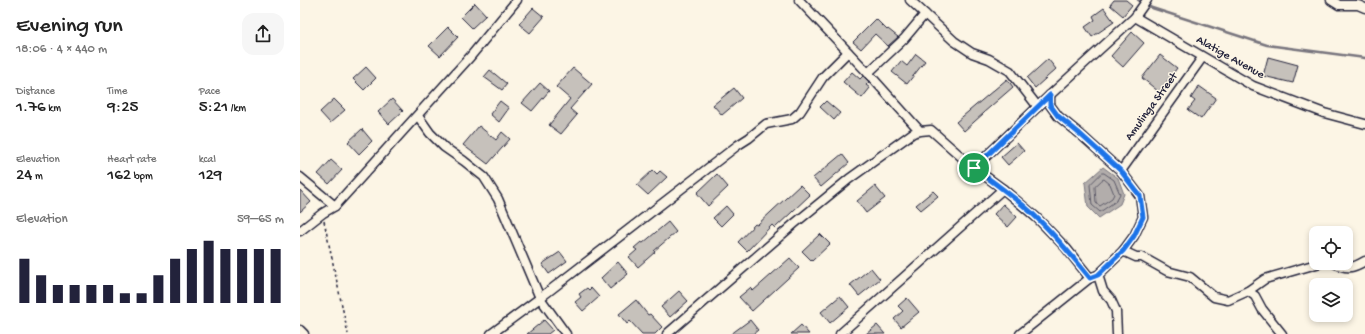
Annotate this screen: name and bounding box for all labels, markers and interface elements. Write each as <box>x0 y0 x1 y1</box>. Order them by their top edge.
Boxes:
button: share <box>242 13 284 55</box>
text: Evening run <box>16 14 123 40</box>
street label: Alatige Avenue <box>1193 33 1267 83</box>
text: 18:06 · 4 × 440 m <box>16 42 107 57</box>
street label: Amulinga Street <box>1123 69 1182 144</box>
text: Distance <box>16 86 55 98</box>
text: Time <box>107 86 127 98</box>
text: Pace <box>199 86 220 98</box>
text: 1.76 <box>16 98 46 118</box>
text: 9:25 <box>107 98 138 118</box>
text: 5:21 <box>199 98 228 118</box>
text: km <box>46 103 61 115</box>
text: /km <box>228 103 246 115</box>
pin <box>957 151 991 185</box>
text: Elevation <box>16 154 60 166</box>
text: Heart rate <box>107 154 157 166</box>
text: kcal <box>199 154 216 166</box>
icon: arrive <box>963 157 985 179</box>
text: 24 <box>16 166 32 186</box>
text: 162 <box>107 166 131 186</box>
text: 129 <box>199 166 222 186</box>
text: m <box>32 171 43 183</box>
text: bpm <box>131 171 153 183</box>
text: Elevation <box>16 212 68 227</box>
text: 59–65 m <box>237 212 284 227</box>
map controls <box>1309 226 1353 322</box>
button: locate <box>1309 226 1353 270</box>
button: layers <box>1309 278 1353 322</box>

